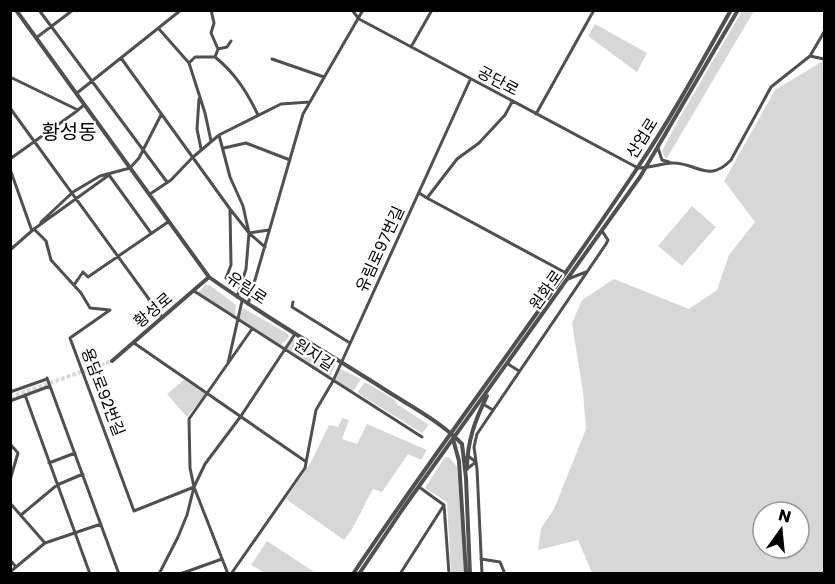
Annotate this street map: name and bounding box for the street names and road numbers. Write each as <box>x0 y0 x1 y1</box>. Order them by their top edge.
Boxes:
street label: 공단로 <box>473 60 523 102</box>
street label: 산업로 <box>621 113 664 163</box>
street label: 유림로97번길 <box>350 202 410 296</box>
street label: 원화로 <box>524 265 568 315</box>
street label: 유림로 <box>222 266 272 310</box>
street label: 황성로 <box>129 287 178 333</box>
street label: 원지길 <box>289 333 339 377</box>
street label: 용담로92번길 <box>76 345 130 439</box>

